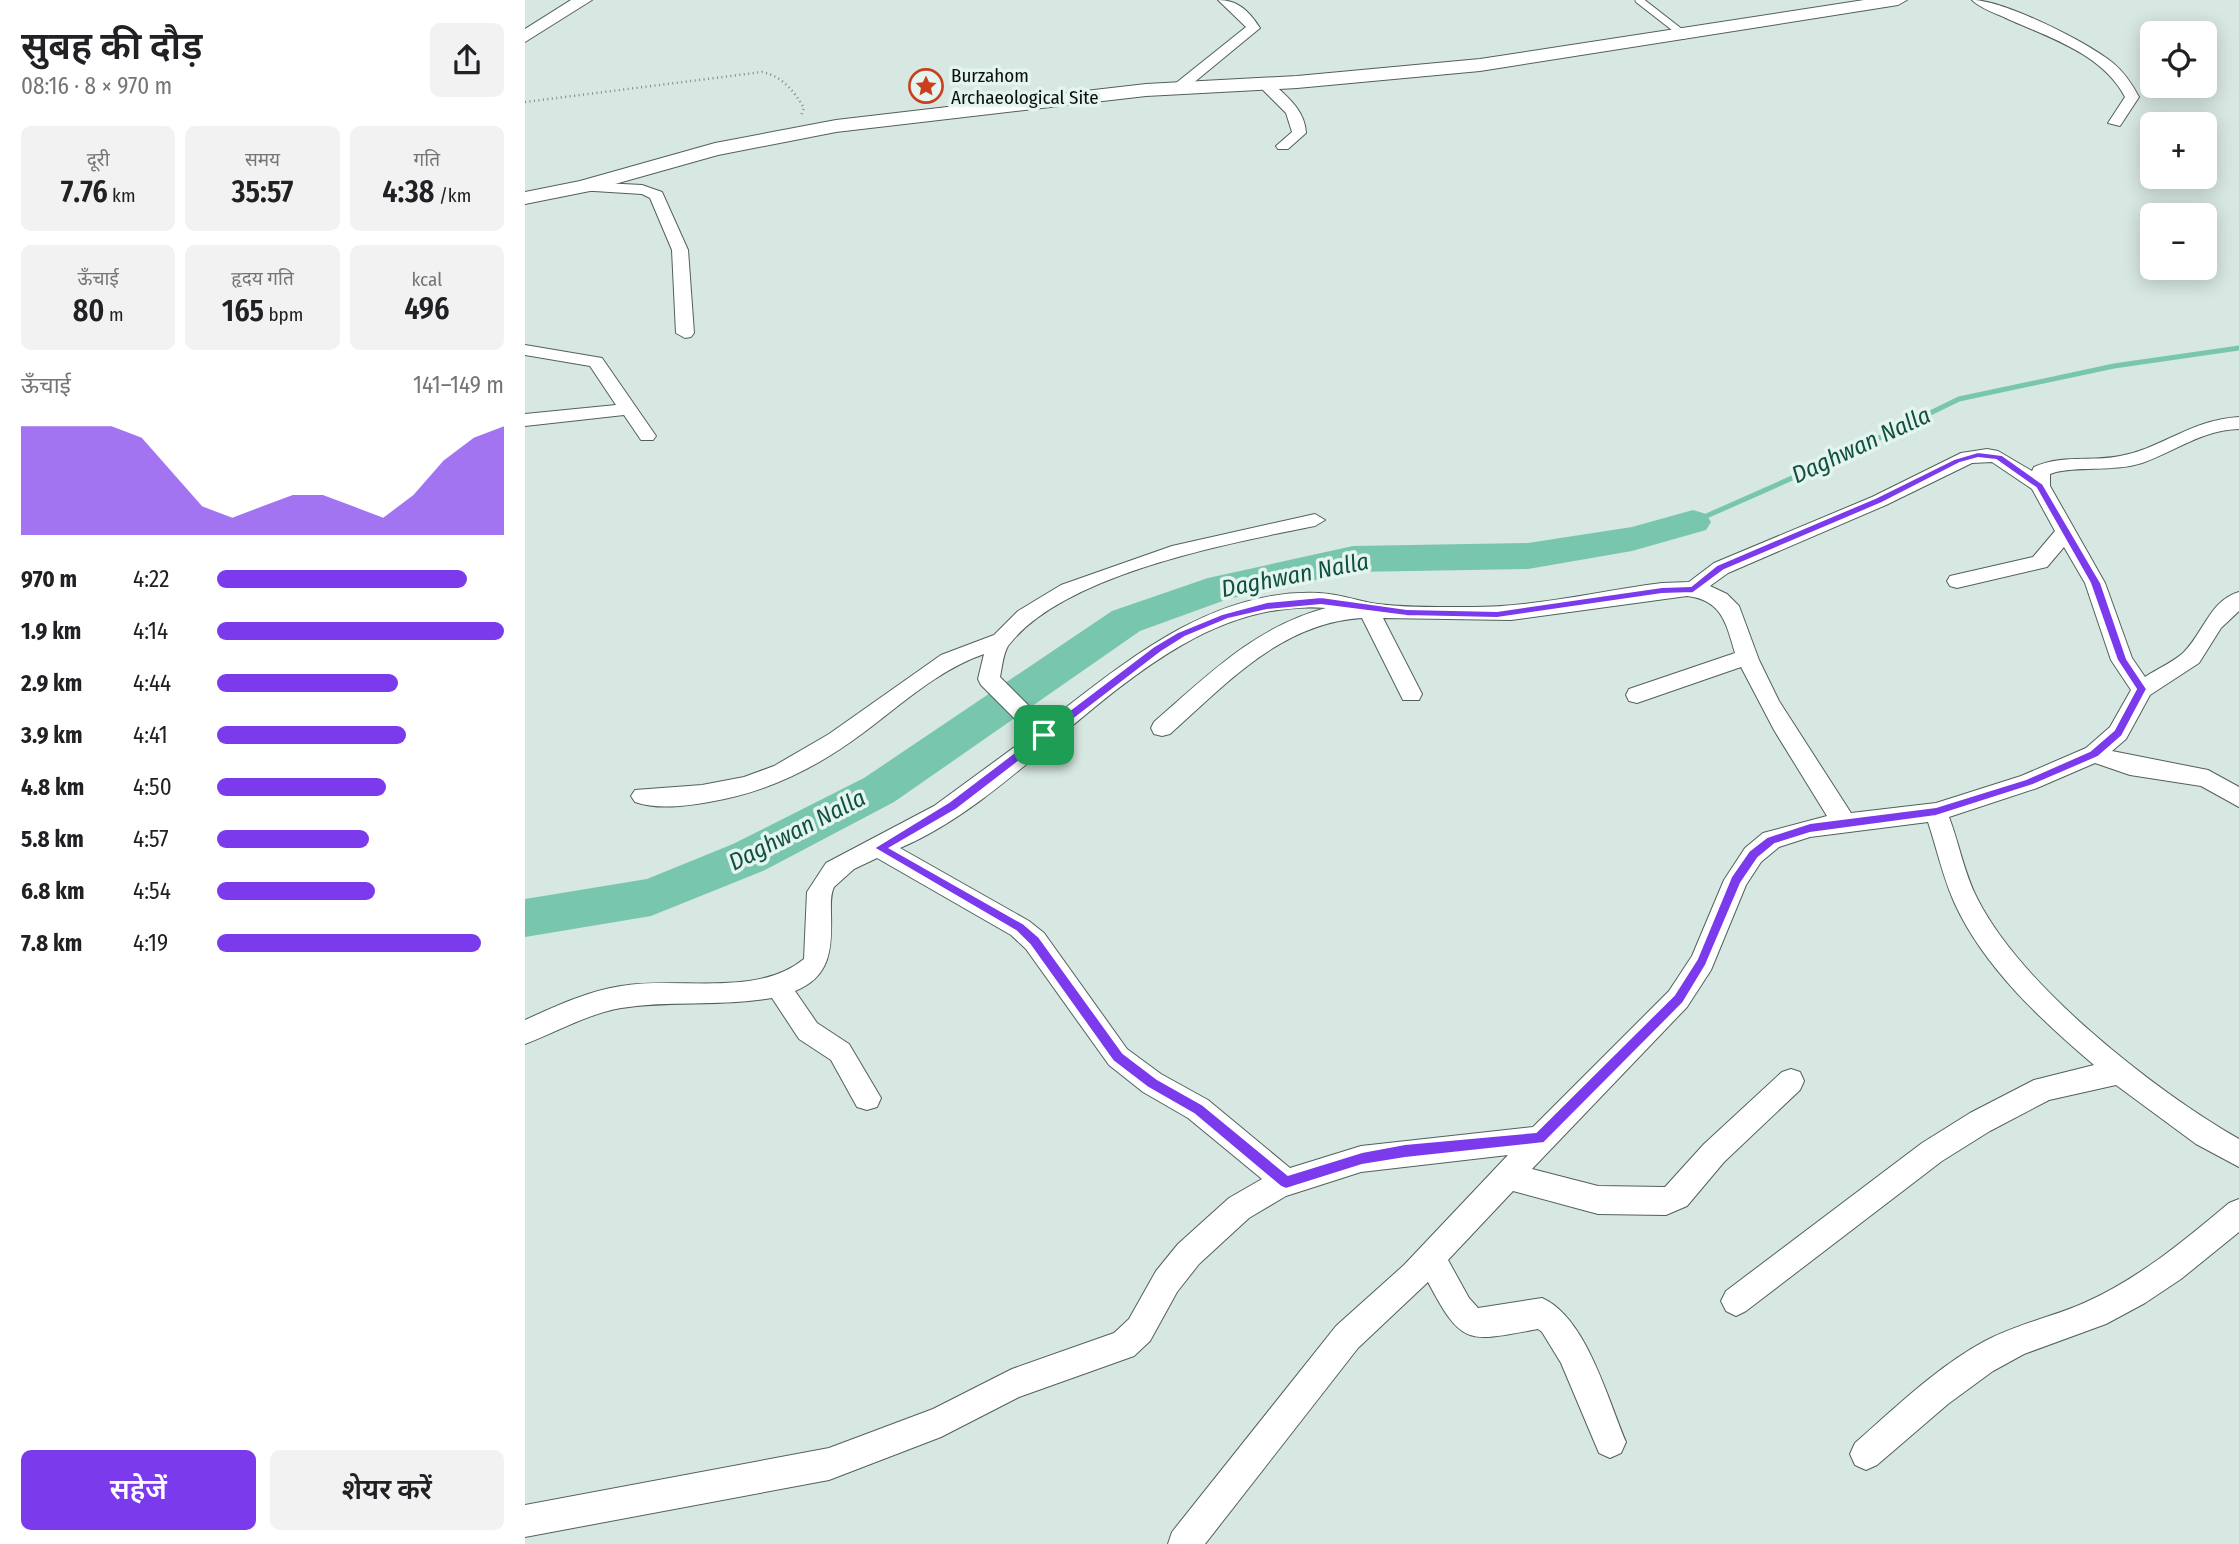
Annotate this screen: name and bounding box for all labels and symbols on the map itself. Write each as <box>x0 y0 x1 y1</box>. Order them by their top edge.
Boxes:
place label: Burzahom Archaeological Site <box>951 64 1099 109</box>
place icon: Burzahom Archaeological Site <box>907 67 945 105</box>
water label: Daghwan Nalla <box>1787 401 1935 489</box>
water label: Daghwan Nalla <box>1219 547 1371 603</box>
pin <box>1014 705 1074 765</box>
water label: Daghwan Nalla <box>724 784 870 876</box>

